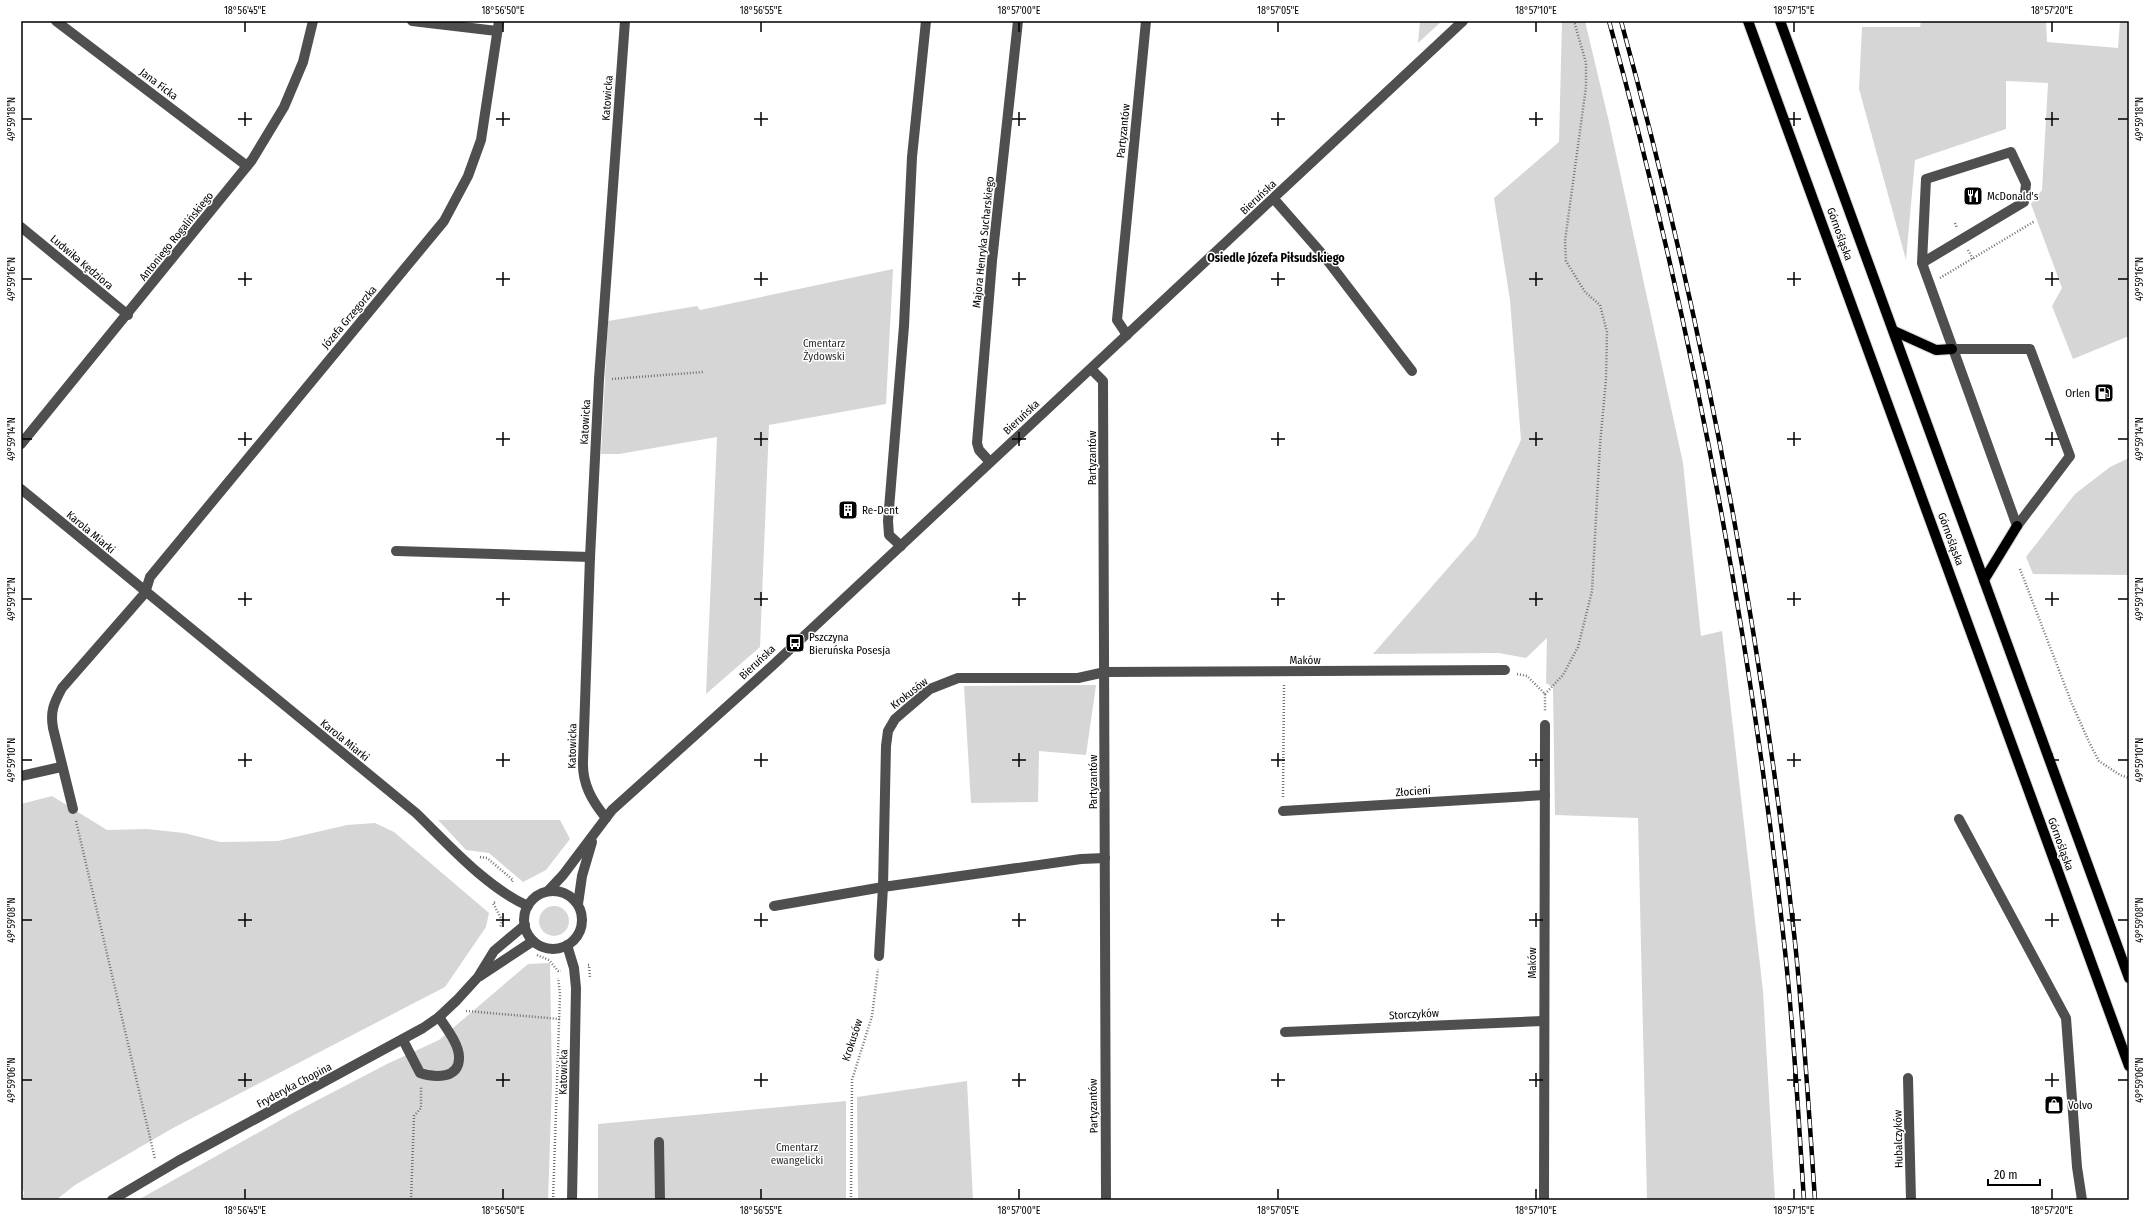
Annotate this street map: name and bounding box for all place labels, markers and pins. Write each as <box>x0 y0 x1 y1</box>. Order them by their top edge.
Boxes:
restaurant icon: McDonald's <box>1962 185 1984 207</box>
place label: McDonald's <box>1987 190 2039 203</box>
fuel station icon: Orlen <box>2093 382 2115 404</box>
place label: Orlen <box>2065 387 2090 400</box>
building icon: Re-Dent <box>837 499 859 521</box>
place label: Re-Dent <box>862 504 899 517</box>
place label: Pszczyna Bieruńska Posesja <box>809 631 890 657</box>
bus stop icon: Pszczyna Bieruńska Posesja <box>784 632 806 654</box>
shop icon: Volvo <box>2043 1094 2065 1116</box>
place label: Volvo <box>2068 1099 2093 1112</box>

